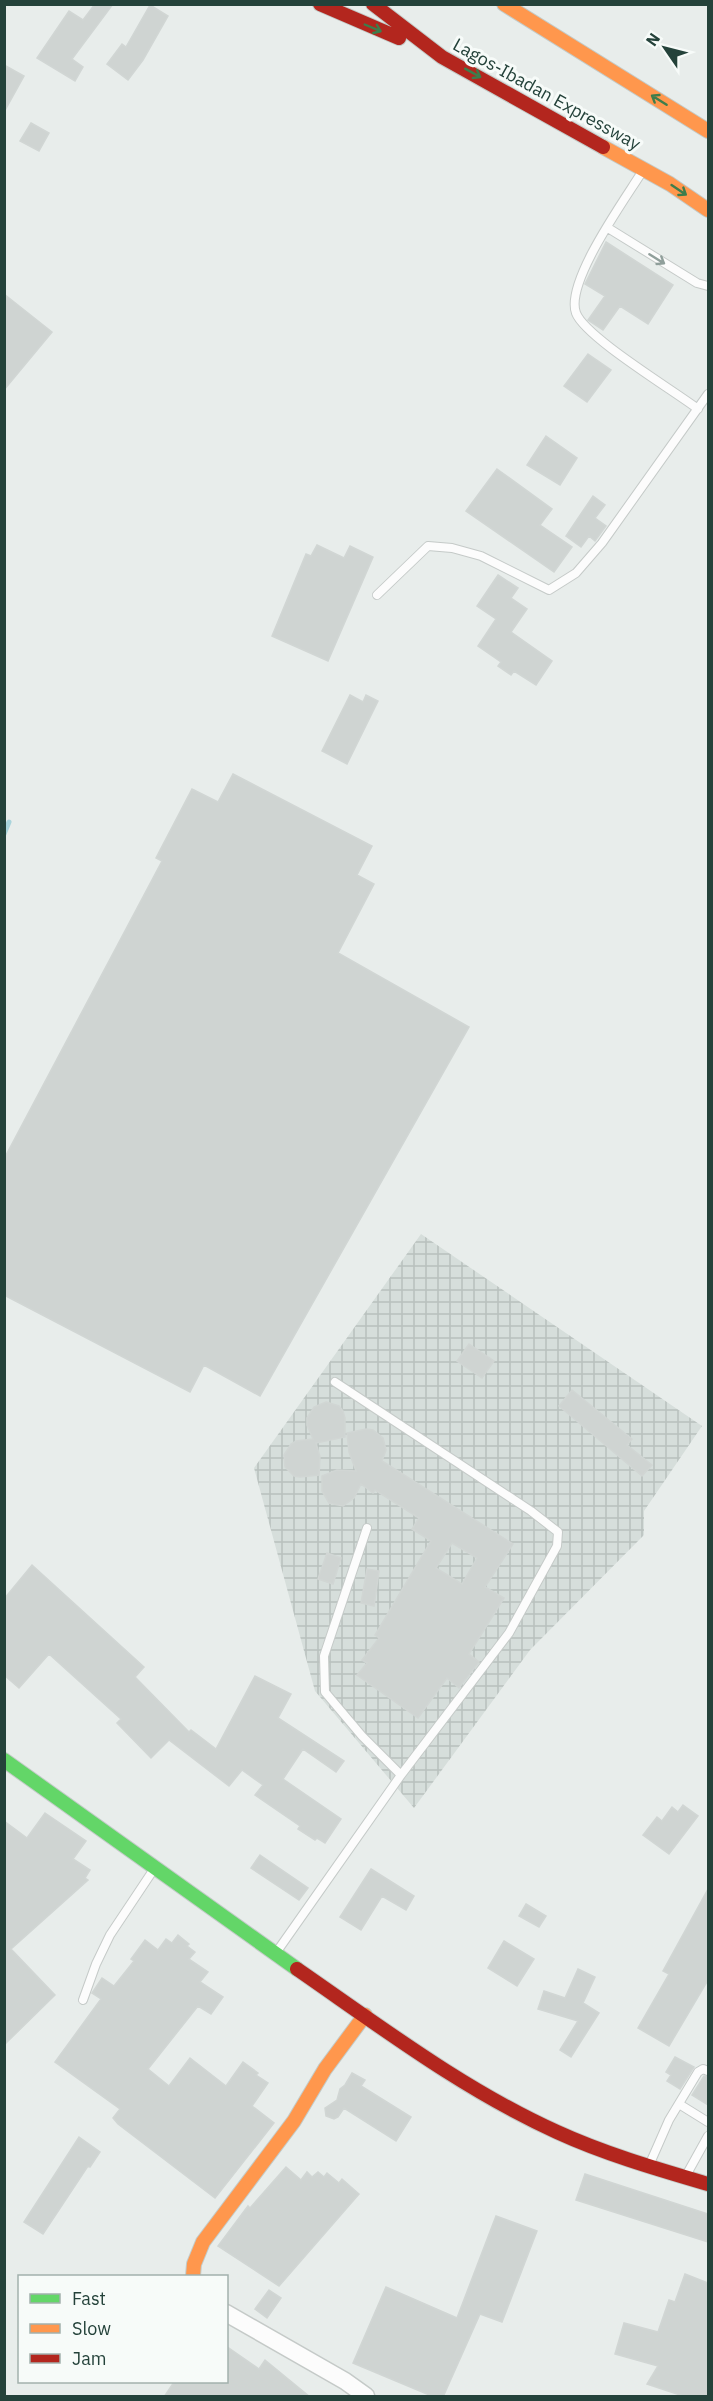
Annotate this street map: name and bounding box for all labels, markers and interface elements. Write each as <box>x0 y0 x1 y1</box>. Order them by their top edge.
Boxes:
north arrow <box>635 18 695 78</box>
one-way arrow <box>364 23 382 34</box>
text: N <box>641 29 664 50</box>
street label: Lagos-Ibadan Expressway <box>449 33 645 155</box>
one-way arrow <box>464 68 481 80</box>
one-way arrow <box>651 93 668 105</box>
one-way arrow <box>670 184 687 196</box>
one-way arrow <box>648 253 665 265</box>
legend <box>18 2275 228 2383</box>
text: Fast <box>72 2287 106 2310</box>
text: Slow <box>72 2317 111 2340</box>
text: Jam <box>72 2347 107 2370</box>

